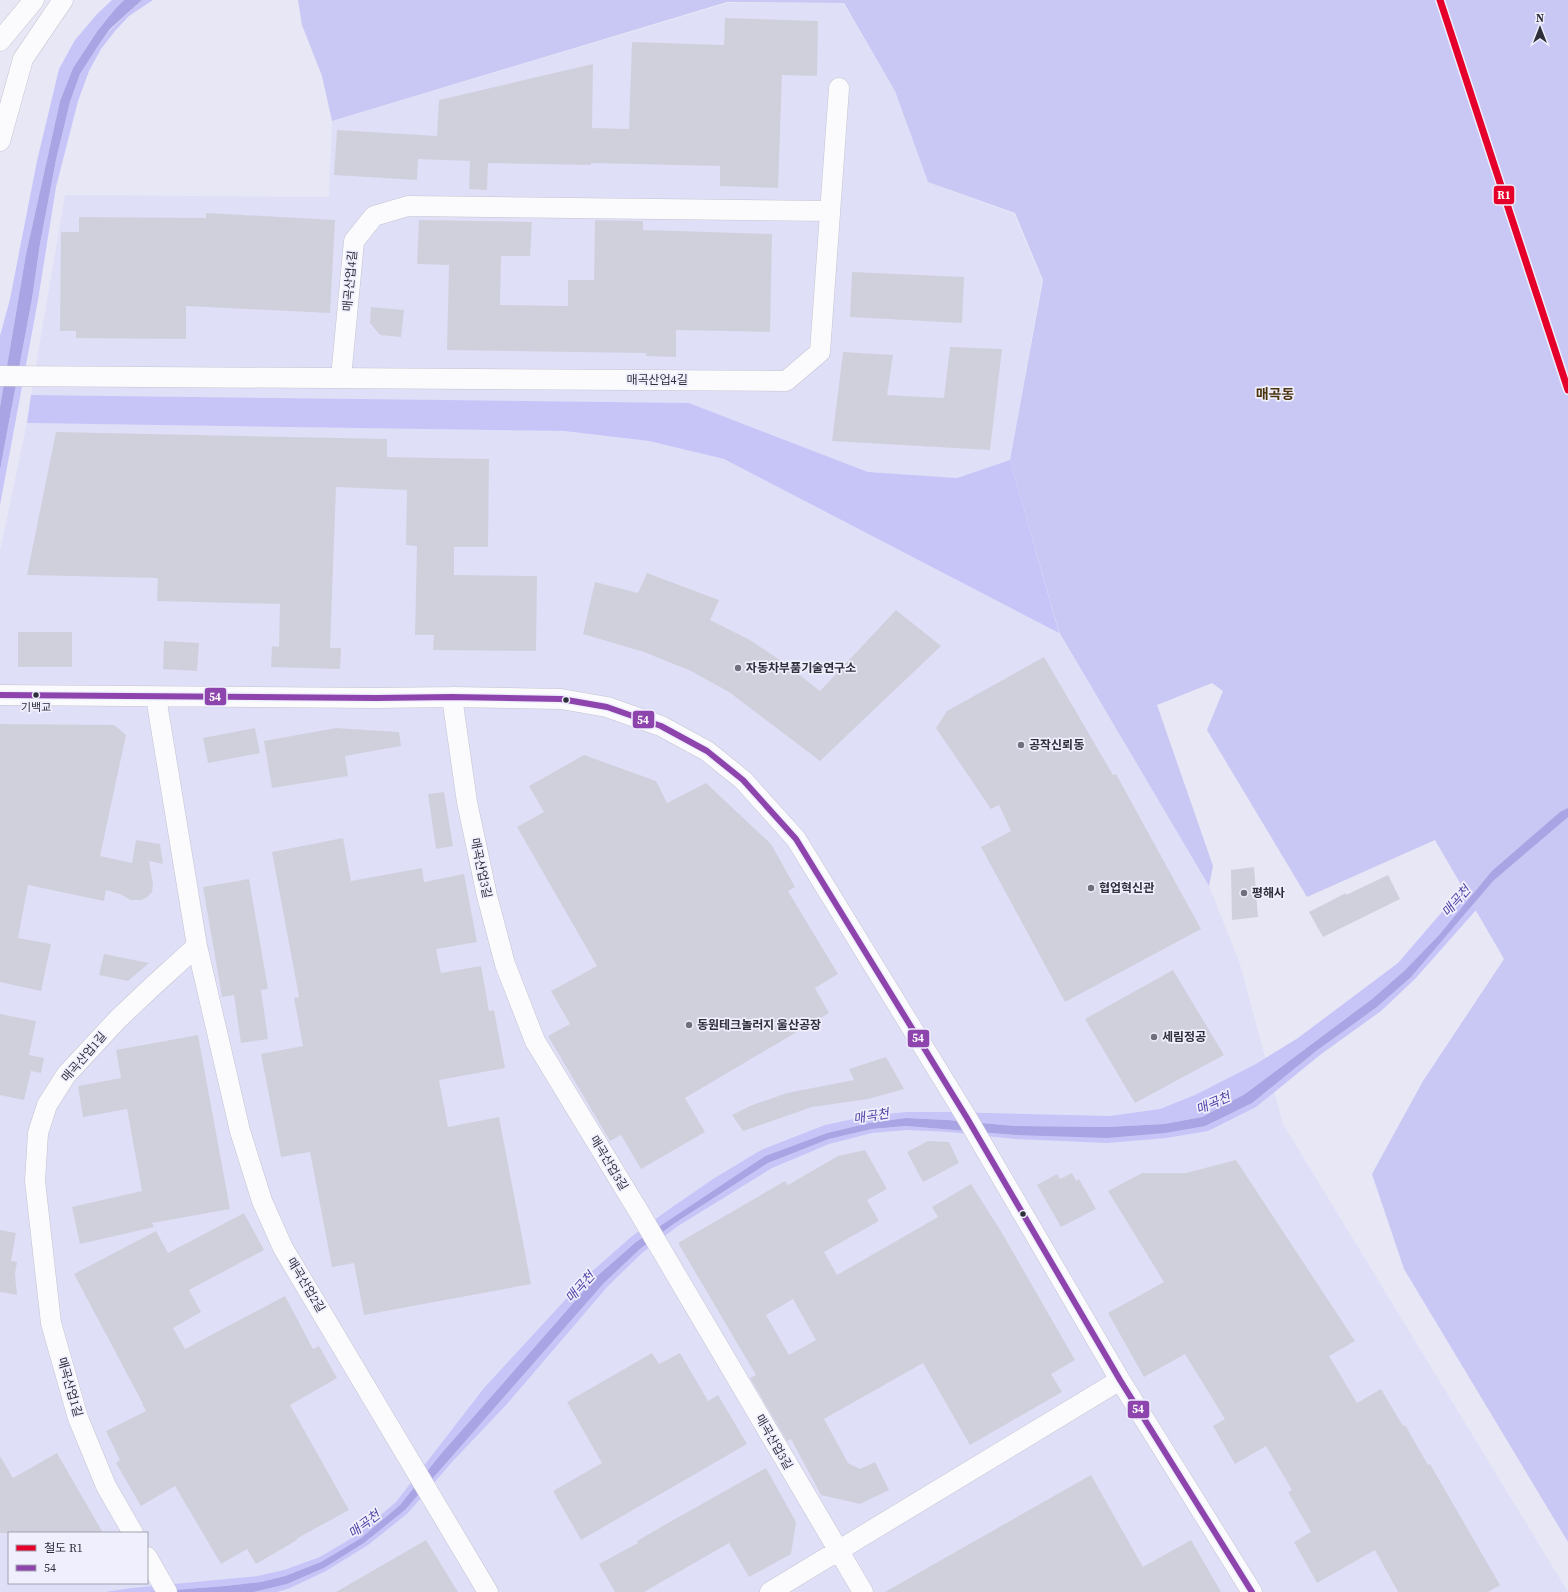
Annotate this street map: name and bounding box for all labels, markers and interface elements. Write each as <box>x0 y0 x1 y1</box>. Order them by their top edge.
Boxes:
north arrow <box>1520 8 1560 48</box>
text: N <box>1536 11 1544 26</box>
line badge: R1 <box>1493 185 1515 205</box>
text: R1 <box>1497 188 1511 203</box>
street label: 매곡산업4길 <box>339 250 361 312</box>
street label: 매곡산업4길 <box>626 372 688 388</box>
district label: 매곡동 <box>1256 384 1294 404</box>
place label: 자동차부품기술연구소 <box>746 660 856 676</box>
marker: 자동차부품기술연구소 <box>733 663 743 673</box>
line badge: 54 <box>204 687 227 706</box>
marker: 기백교 <box>31 690 41 700</box>
text: 54 <box>209 690 221 705</box>
unlabelled marker <box>561 695 571 705</box>
place label: 기백교 <box>21 700 51 715</box>
line badge: 54 <box>632 710 655 729</box>
text: 54 <box>637 713 649 728</box>
place label: 공작신뢰동 <box>1029 737 1084 753</box>
marker: 공작신뢰동 <box>1016 740 1026 750</box>
street label: 매곡산업3길 <box>467 836 495 900</box>
place label: 협업혁신관 <box>1099 880 1154 896</box>
water label: 매곡천 <box>1438 881 1475 920</box>
marker: 협업혁신관 <box>1086 883 1096 893</box>
place label: 평해사 <box>1252 885 1285 901</box>
marker: 평해사 <box>1239 888 1249 898</box>
place label: 동원테크놀러지 울산공장 <box>697 1017 821 1033</box>
marker: 동원테크놀러지 울산공장 <box>684 1020 694 1030</box>
street label: 매곡산업1길 <box>58 1029 110 1085</box>
line badge: 54 <box>907 1029 930 1048</box>
place label: 세림정공 <box>1162 1029 1206 1045</box>
text: 54 <box>912 1031 924 1046</box>
marker: 세림정공 <box>1149 1032 1159 1042</box>
water label: 매곡천 <box>1193 1088 1234 1118</box>
water label: 매곡천 <box>852 1104 891 1127</box>
street label: 매곡산업3길 <box>586 1133 632 1193</box>
unlabelled marker <box>1018 1209 1028 1219</box>
street label: 매곡산업2길 <box>283 1255 329 1315</box>
water label: 매곡천 <box>562 1267 599 1306</box>
street label: 매곡산업1길 <box>54 1355 86 1419</box>
line badge: 54 <box>1127 1400 1150 1419</box>
text: 54 <box>1132 1402 1144 1417</box>
street label: 매곡산업3길 <box>752 1411 796 1473</box>
water label: 매곡천 <box>345 1506 384 1542</box>
legend <box>8 1532 148 1584</box>
text: 철도 R1 <box>44 1540 83 1556</box>
text: 54 <box>44 1560 56 1576</box>

